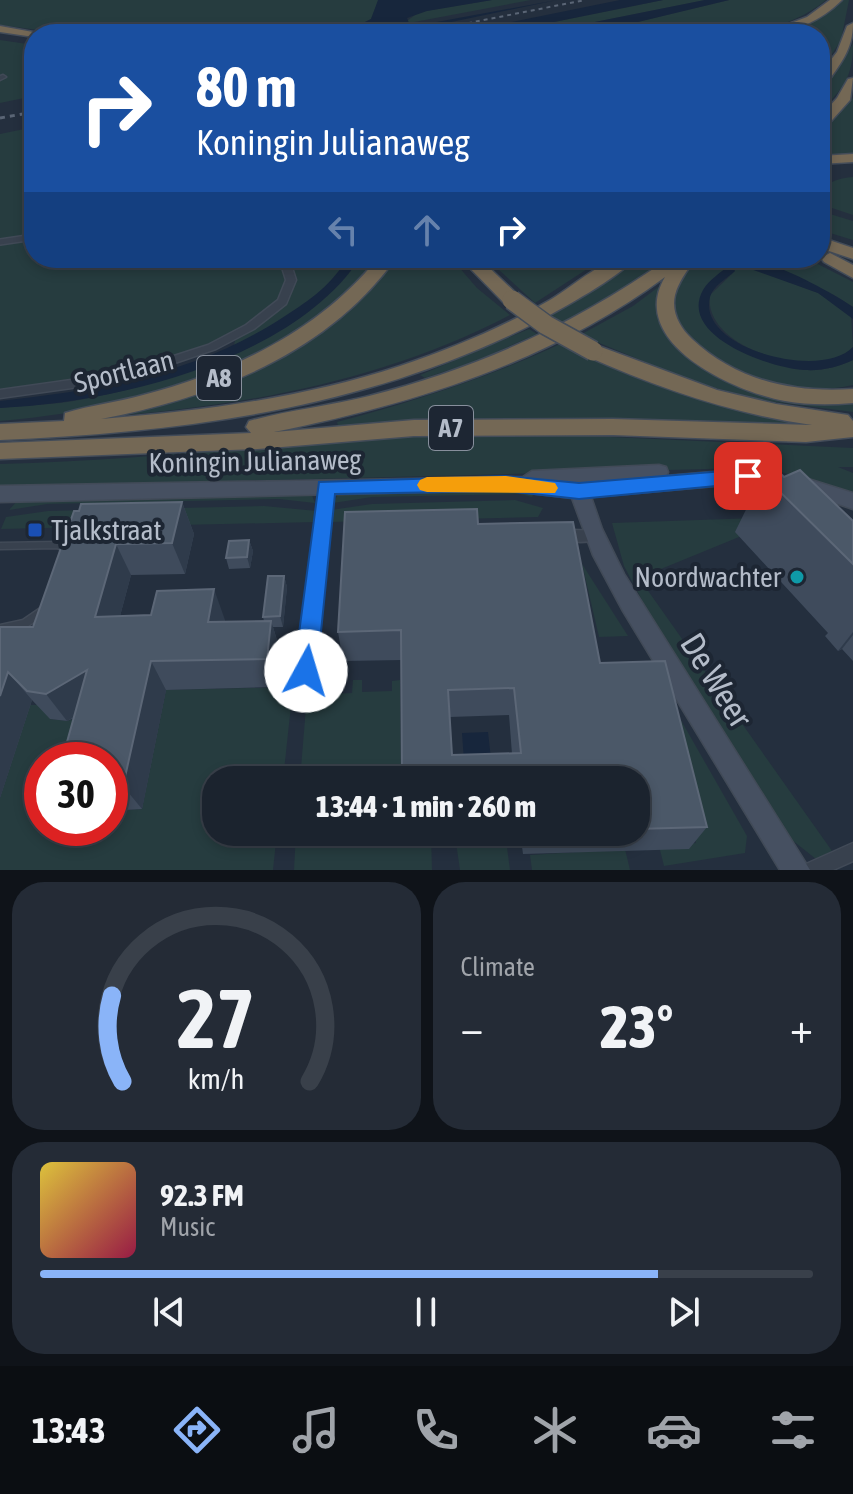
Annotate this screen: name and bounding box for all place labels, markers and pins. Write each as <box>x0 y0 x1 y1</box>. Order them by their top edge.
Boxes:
pin <box>714 442 782 510</box>
place label: Tjalkstraat <box>51 514 162 546</box>
marker: Tjalkstraat <box>26 521 44 539</box>
place label: Noordwachter <box>634 561 782 593</box>
marker: Noordwachter <box>788 568 806 586</box>

